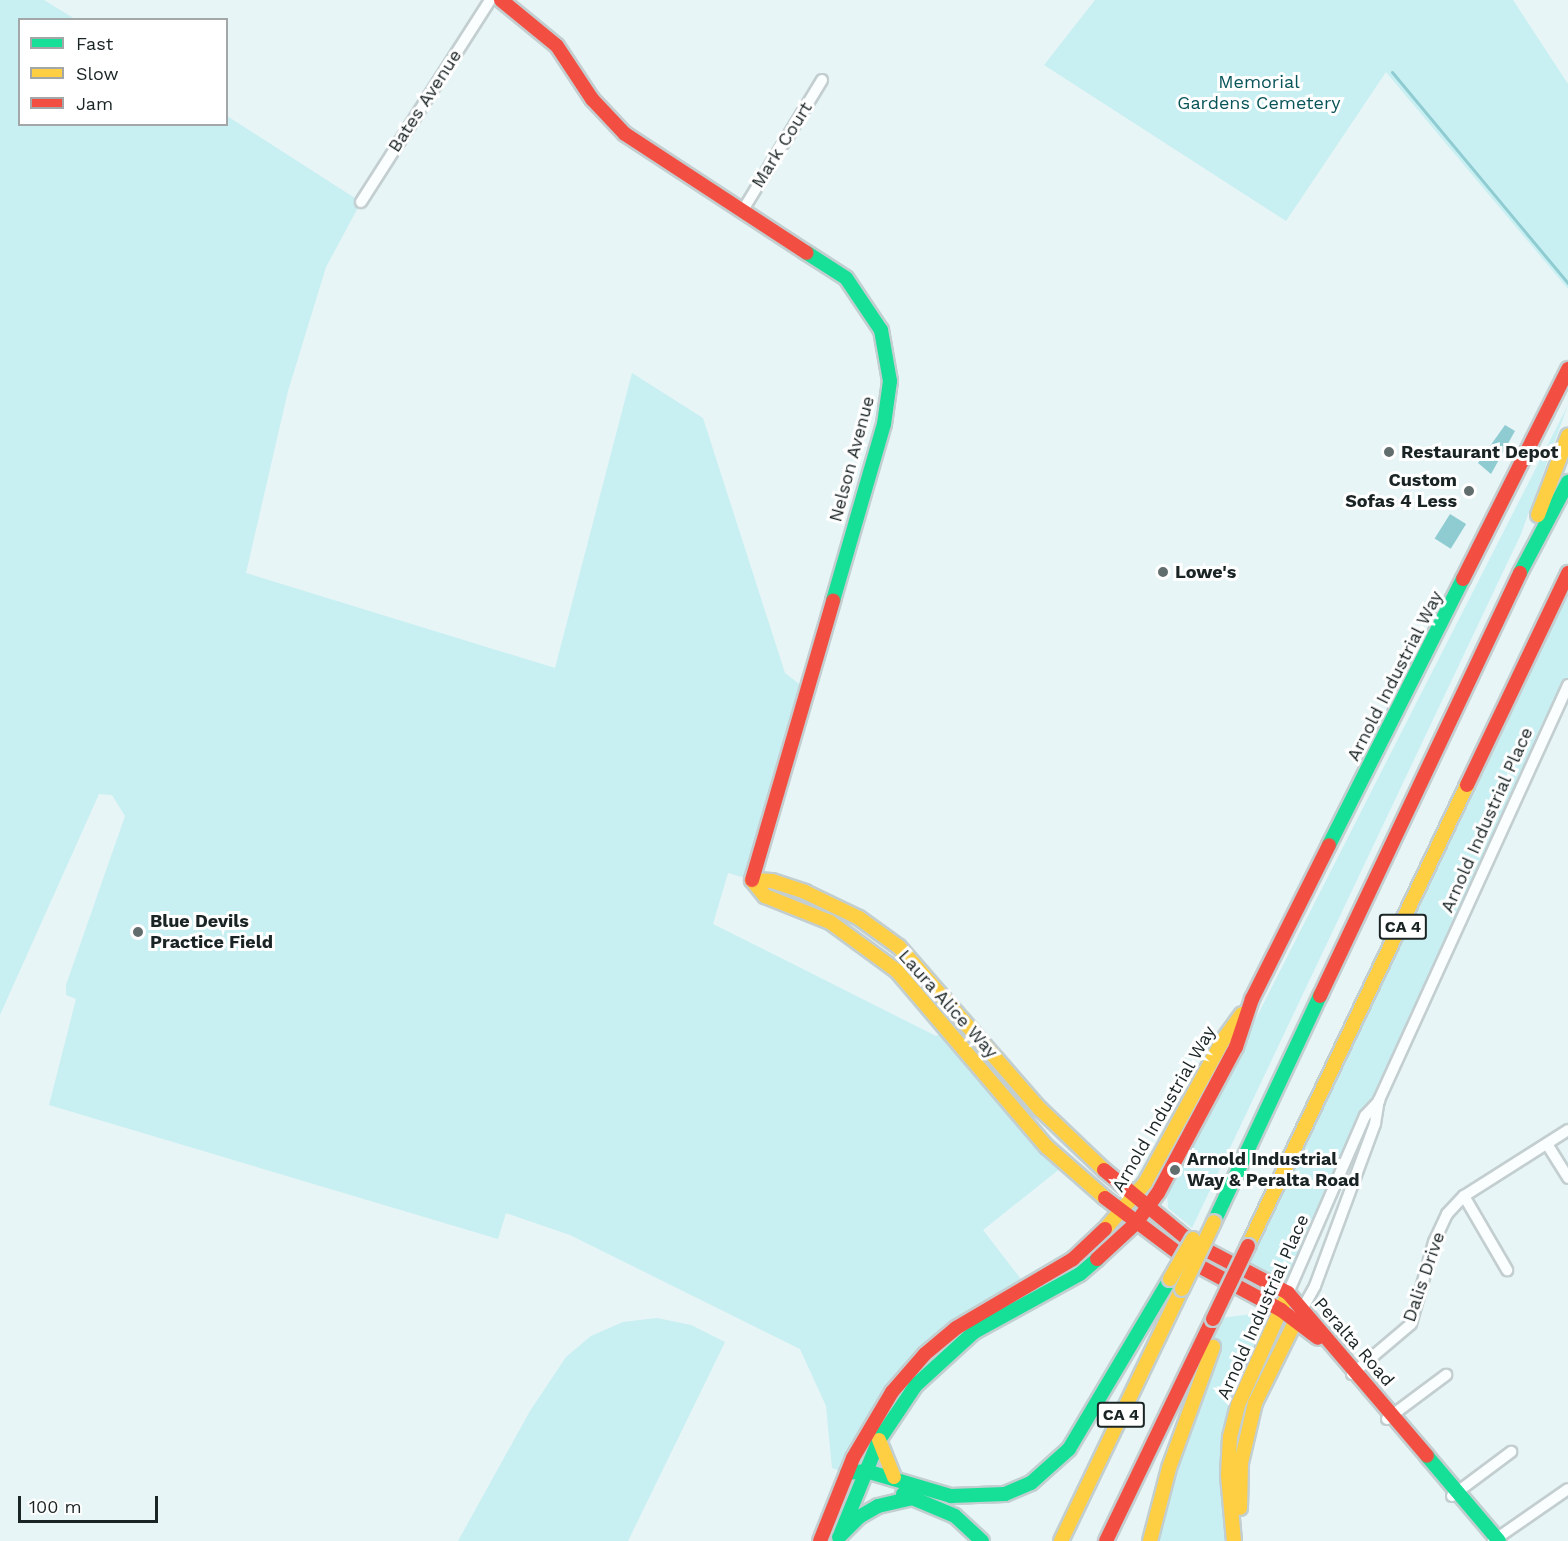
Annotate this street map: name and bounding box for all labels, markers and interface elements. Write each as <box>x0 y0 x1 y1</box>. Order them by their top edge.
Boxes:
legend <box>18 18 228 126</box>
text: Fast <box>76 33 113 54</box>
street label: Bates Avenue <box>384 45 466 157</box>
text: Slow <box>76 63 119 84</box>
park label: Memorial Gardens Cemetery <box>1177 72 1341 115</box>
text: Jam <box>76 93 113 114</box>
street label: Mark Court <box>747 98 817 192</box>
street label: Nelson Avenue <box>825 393 879 525</box>
place label: Restaurant Depot <box>1401 441 1558 463</box>
marker: Restaurant Depot <box>1382 445 1396 459</box>
place label: Custom Sofas 4 Less <box>1345 470 1457 512</box>
marker: Custom Sofas 4 Less <box>1462 484 1476 498</box>
place label: Lowe's <box>1175 561 1236 583</box>
marker: Lowe's <box>1156 565 1170 579</box>
street label: Arnold Industrial Way <box>1342 587 1448 765</box>
street label: Arnold Industrial Place <box>1436 724 1538 916</box>
place label: Blue Devils Practice Field <box>150 911 273 954</box>
road number: CA 4 <box>1378 914 1428 940</box>
marker: Blue Devils Practice Field <box>131 925 145 939</box>
street label: Laura Alice Way <box>893 945 1003 1063</box>
street label: Arnold Industrial Way <box>1107 1022 1221 1196</box>
place label: Arnold Industrial Way & Peralta Road <box>1187 1149 1360 1192</box>
marker: Arnold Industrial Way & Peralta Road <box>1168 1163 1182 1177</box>
street label: Arnold Industrial Place <box>1212 1211 1314 1403</box>
street label: Dalis Drive <box>1399 1229 1449 1325</box>
street label: Peralta Road <box>1309 1293 1399 1391</box>
road number: CA 4 <box>1096 1402 1146 1428</box>
scale bar <box>21 1484 160 1522</box>
text: 100 m <box>29 1496 82 1517</box>

